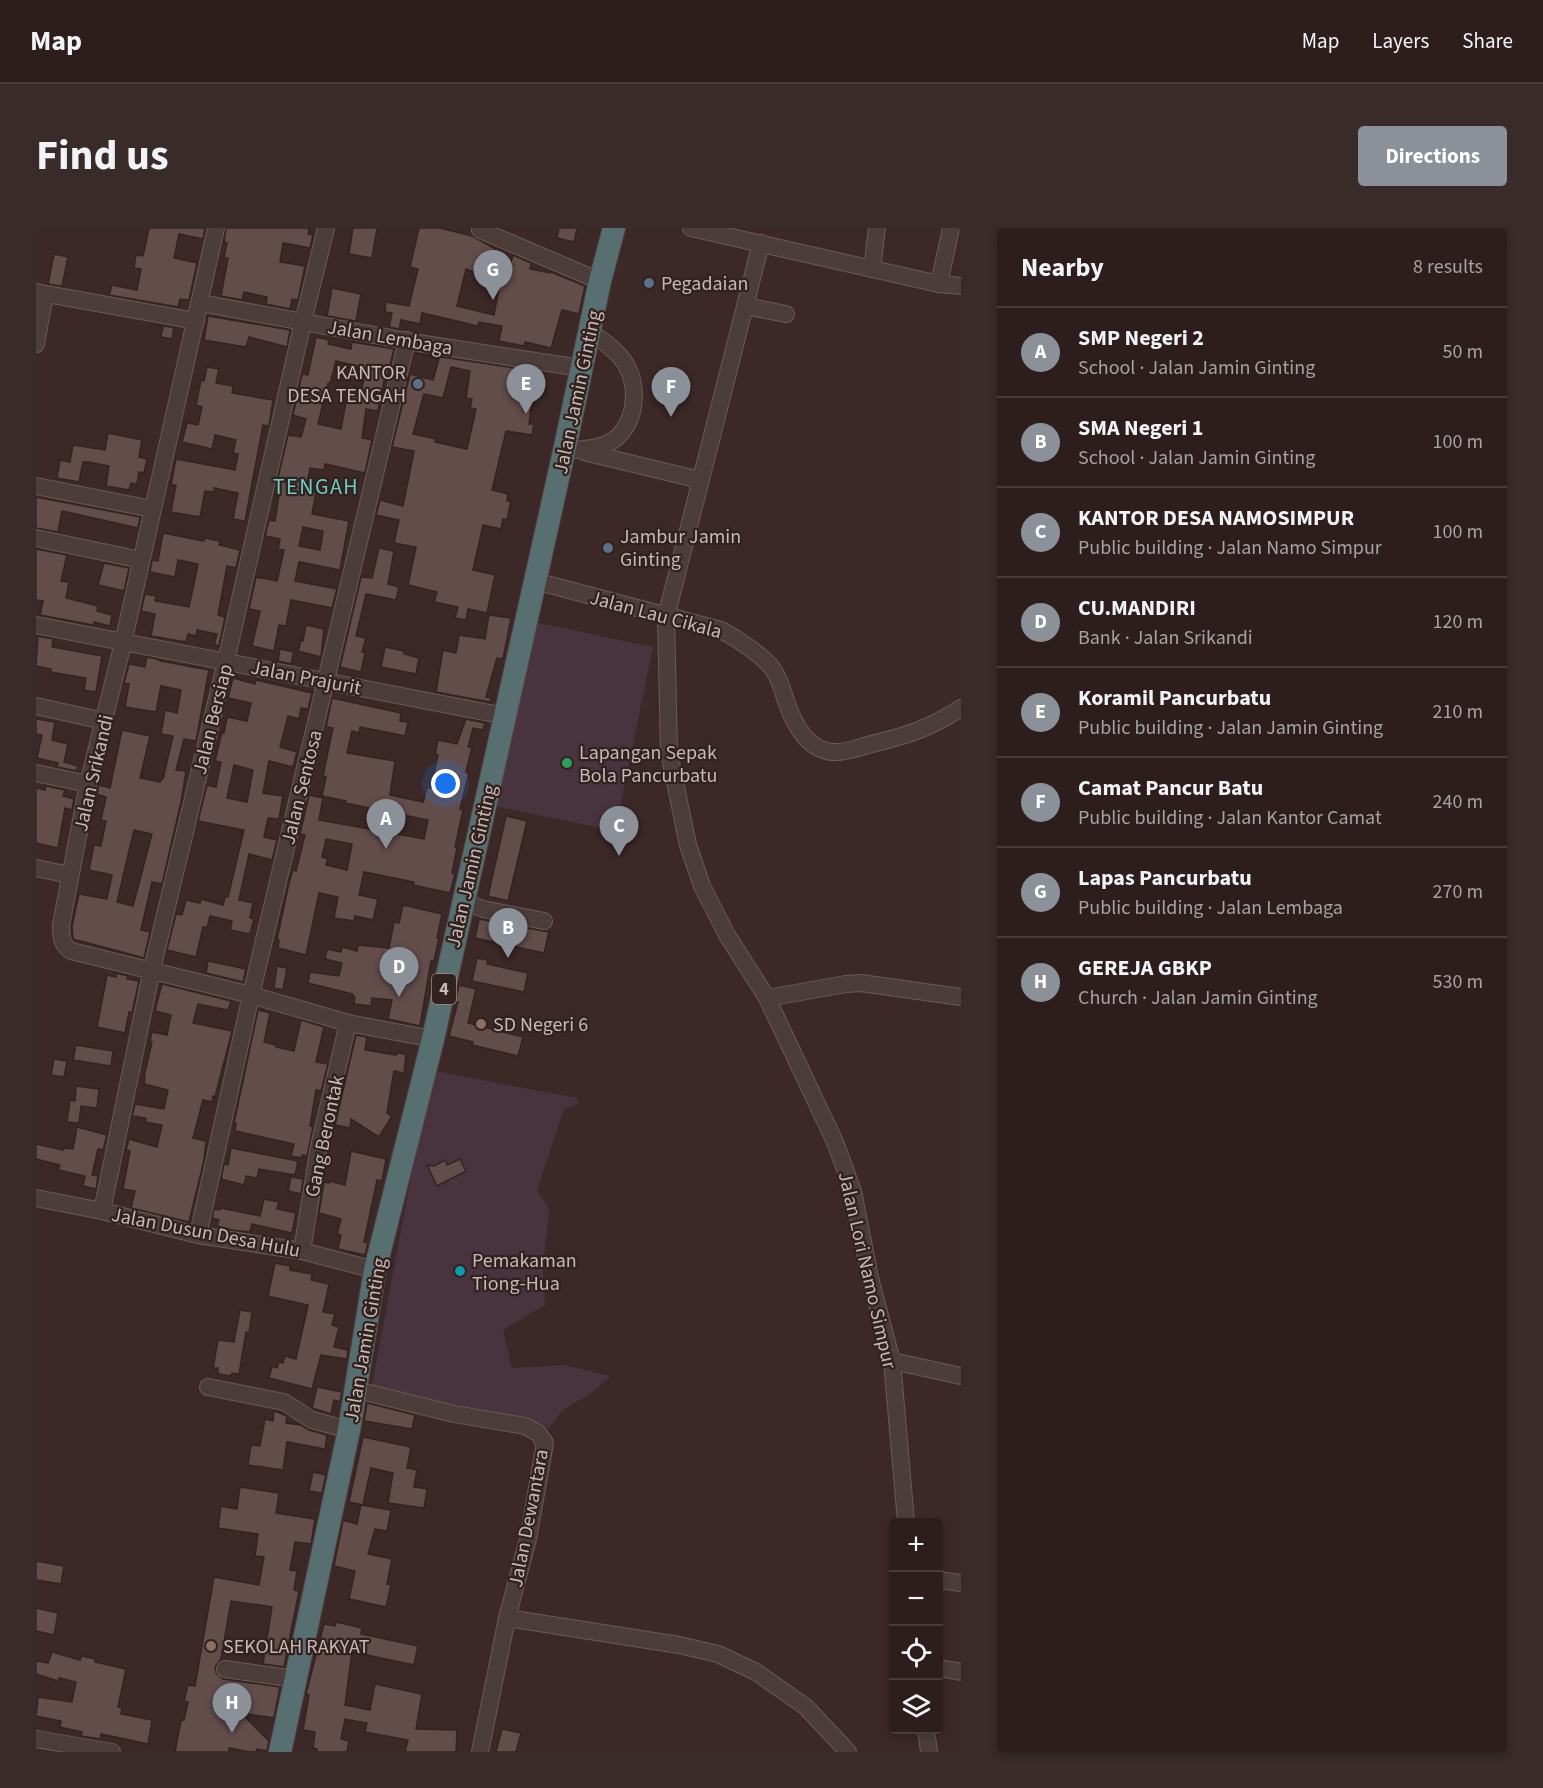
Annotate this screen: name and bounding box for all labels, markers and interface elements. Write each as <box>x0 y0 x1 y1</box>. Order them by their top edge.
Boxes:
text: Map <box>30 21 82 61</box>
text: Map <box>1302 26 1339 56</box>
text: Layers <box>1372 26 1429 56</box>
text: Share <box>1462 26 1513 56</box>
text: Find us <box>36 126 169 186</box>
button: Directions <box>1358 126 1507 186</box>
text: Nearby <box>1021 249 1104 286</box>
pin: G <box>474 250 512 300</box>
text: 8 results <box>1413 253 1483 281</box>
place label: Pegadaian <box>661 270 749 298</box>
marker: Pegadaian <box>642 276 656 290</box>
street label: Jalan Jamin Ginting <box>547 308 609 477</box>
street label: Jalan Lembaga <box>325 313 455 363</box>
text: SMP Negeri 2 <box>1078 322 1204 354</box>
text: A <box>1035 338 1046 366</box>
text: 50 m <box>1443 338 1483 366</box>
text: School · Jalan Jamin Ginting <box>1078 354 1315 382</box>
place label: KANTOR DESA TENGAH <box>287 359 406 410</box>
pin: E <box>506 364 546 414</box>
pin: F <box>652 368 690 417</box>
marker: KANTOR DESA TENGAH <box>411 377 425 391</box>
text: SMA Negeri 1 <box>1078 412 1203 444</box>
text: B <box>1034 428 1047 456</box>
text: 100 m <box>1433 428 1483 456</box>
text: School · Jalan Jamin Ginting <box>1078 444 1315 472</box>
district label: TENGAH <box>273 471 359 503</box>
text: KANTOR DESA NAMOSIMPUR <box>1078 502 1354 534</box>
text: C <box>1035 518 1046 546</box>
text: 100 m <box>1433 518 1483 546</box>
place label: Jambur Jamin Ginting <box>620 523 741 574</box>
text: Public building · Jalan Namo Simpur <box>1078 534 1382 562</box>
marker: Jambur Jamin Ginting <box>601 541 615 555</box>
street label: Jalan Lau Cikala <box>587 584 725 646</box>
text: CU.MANDIRI <box>1078 592 1196 624</box>
text: D <box>1034 608 1047 636</box>
text: 120 m <box>1433 608 1483 636</box>
text: Bank · Jalan Srikandi <box>1078 624 1253 652</box>
street label: Jalan Prajurit <box>248 654 364 702</box>
street label: Jalan Bersiap <box>186 661 240 777</box>
text: Koramil Pancurbatu <box>1078 682 1271 714</box>
text: E <box>1035 698 1046 726</box>
text: 210 m <box>1433 698 1483 726</box>
street label: Jalan Srikandi <box>67 712 121 834</box>
text: Public building · Jalan Jamin Ginting <box>1078 714 1383 742</box>
street label: Jalan Sentosa <box>274 727 330 847</box>
place label: Lapangan Sepak Bola Pancurbatu <box>579 739 717 790</box>
marker: Lapangan Sepak Bola Pancurbatu <box>560 756 574 770</box>
your location <box>431 769 460 798</box>
text: Camat Pancur Batu <box>1078 772 1263 804</box>
street label: Jalan Jamin Ginting <box>440 782 504 951</box>
text: F <box>1035 788 1046 816</box>
text: 240 m <box>1433 788 1483 816</box>
pin: A <box>366 800 406 849</box>
text: Public building · Jalan Kantor Camat <box>1078 804 1382 832</box>
pin: C <box>600 806 638 856</box>
text: Lapas Pancurbatu <box>1078 862 1252 894</box>
text: G <box>1034 878 1047 906</box>
text: 270 m <box>1433 878 1483 906</box>
text: Public building · Jalan Lembaga <box>1078 894 1343 922</box>
pin: B <box>488 908 528 958</box>
pin: D <box>380 948 418 997</box>
text: GEREJA GBKP <box>1078 952 1212 984</box>
text: H <box>1034 968 1047 996</box>
text: 530 m <box>1433 968 1483 996</box>
road number: 4 <box>432 974 456 1004</box>
text: Church · Jalan Jamin Ginting <box>1078 984 1318 1012</box>
place label: SD Negeri 6 <box>493 1011 588 1039</box>
marker: SD Negeri 6 <box>474 1017 488 1031</box>
street label: Gang Berontak <box>298 1073 352 1200</box>
street label: Jalan Lori Namo Simpur <box>831 1169 903 1372</box>
street label: Jalan Dusun Desa Hulu <box>109 1201 303 1265</box>
place label: Pemakaman Tiong-Hua <box>472 1247 577 1298</box>
street label: Jalan Jamin Ginting <box>338 1256 394 1425</box>
marker: Pemakaman Tiong-Hua <box>453 1264 467 1278</box>
street label: Jalan Dewantara <box>502 1447 556 1590</box>
map controls <box>889 1518 943 1734</box>
button: + <box>889 1518 943 1572</box>
button: − <box>889 1572 943 1626</box>
button: locate <box>889 1626 943 1680</box>
place label: SEKOLAH RAKYAT <box>223 1633 370 1661</box>
marker: SEKOLAH RAKYAT <box>204 1639 218 1653</box>
button: layers <box>889 1680 943 1734</box>
pin: H <box>212 1684 252 1733</box>

